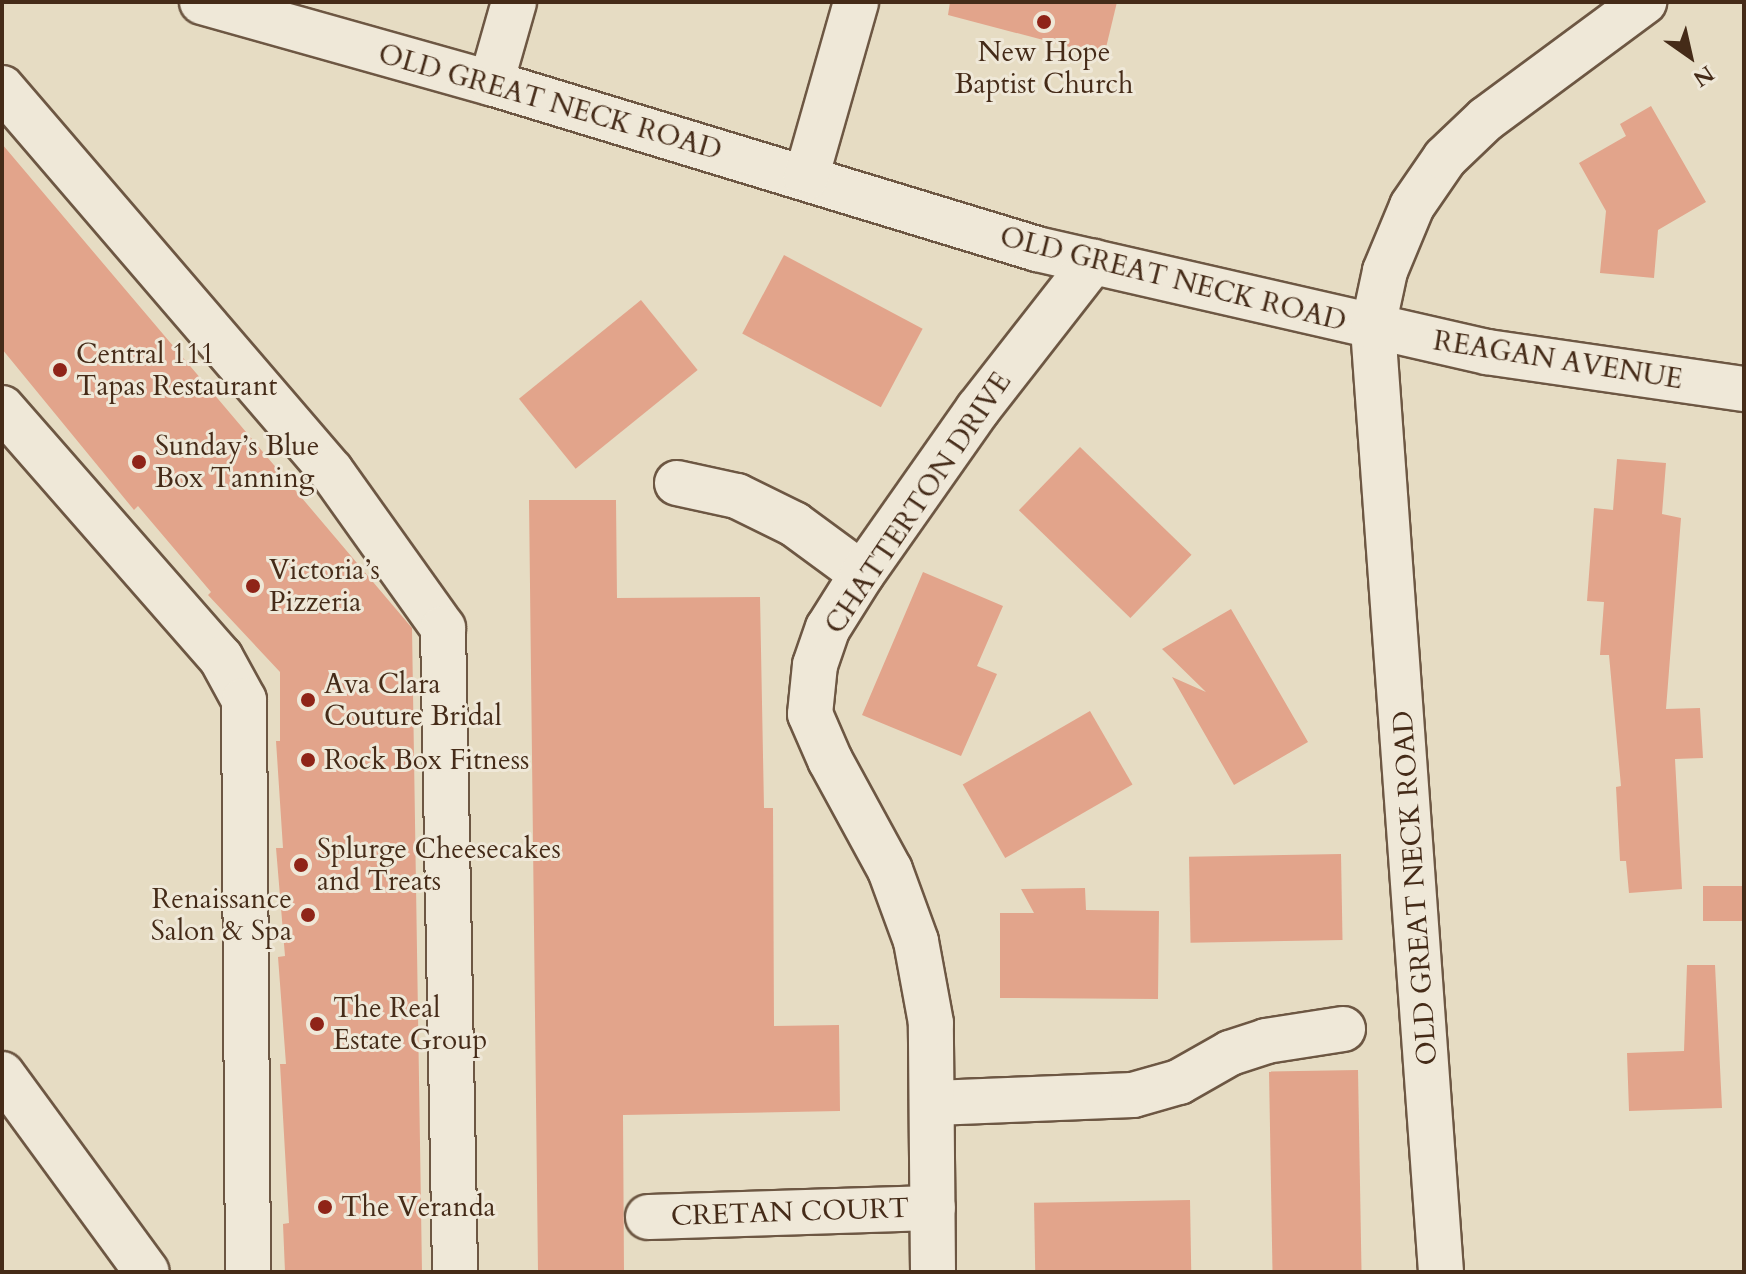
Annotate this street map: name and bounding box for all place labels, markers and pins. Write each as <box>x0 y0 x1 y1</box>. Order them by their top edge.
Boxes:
marker: New Hope Baptist Church <box>1035 13 1053 31</box>
place label: New Hope Baptist Church <box>955 35 1133 101</box>
place label: Central 111 Tapas Restaurant <box>76 337 277 403</box>
marker: Central 111 Tapas Restaurant <box>51 361 69 379</box>
place label: Sunday’s Blue Box Tanning <box>155 429 319 495</box>
marker: Sunday’s Blue Box Tanning <box>130 453 148 471</box>
place label: Victoria’s Pizzeria <box>269 553 380 619</box>
marker: Victoria’s Pizzeria <box>244 577 262 595</box>
place label: Ava Clara Couture Bridal <box>324 667 502 733</box>
marker: Ava Clara Couture Bridal <box>299 691 317 709</box>
place label: Rock Box Fitness <box>324 743 529 777</box>
marker: Rock Box Fitness <box>299 751 317 769</box>
place label: Splurge Cheesecakes and Treats <box>317 832 561 898</box>
marker: Splurge Cheesecakes and Treats <box>292 856 310 874</box>
place label: Renaissance Salon & Spa <box>151 882 292 948</box>
marker: Renaissance Salon & Spa <box>299 906 317 924</box>
place label: The Real Estate Group <box>333 991 487 1057</box>
marker: The Real Estate Group <box>308 1015 326 1033</box>
place label: The Veranda <box>341 1190 496 1224</box>
marker: The Veranda <box>316 1198 334 1216</box>

